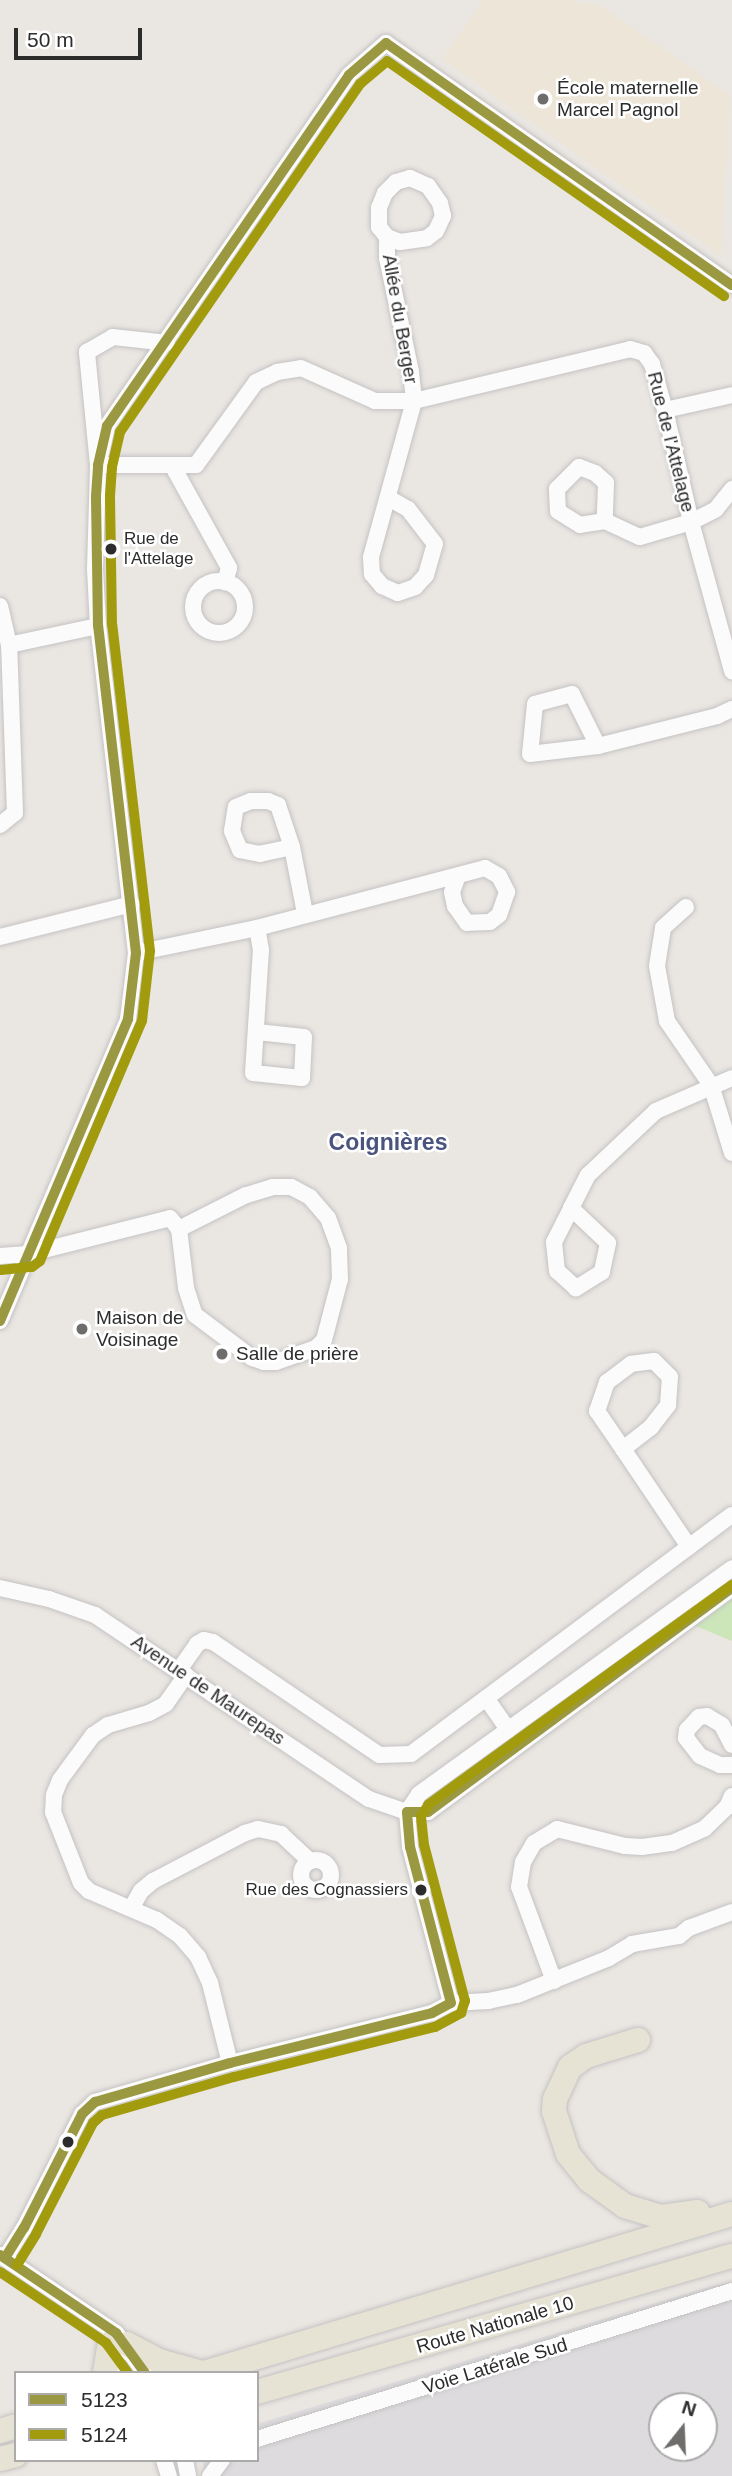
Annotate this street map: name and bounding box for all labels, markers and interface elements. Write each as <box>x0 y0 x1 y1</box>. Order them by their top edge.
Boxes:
scale bar <box>18 14 145 58</box>
text: 50 m <box>27 28 74 51</box>
place label: École maternelle Marcel Pagnol <box>557 77 699 121</box>
marker: École maternelle Marcel Pagnol <box>535 91 551 107</box>
street label: Allée du Berger <box>377 253 423 385</box>
street label: Rue de l'Attelage <box>643 369 699 515</box>
place label: Rue de l'Attelage <box>124 529 193 569</box>
marker: Rue de l'Attelage <box>104 542 118 556</box>
district label: Coignières <box>329 1128 447 1156</box>
place label: Maison de Voisinage <box>96 1307 184 1351</box>
marker: Maison de Voisinage <box>74 1321 90 1337</box>
place label: Salle de prière <box>236 1343 359 1365</box>
marker: Salle de prière <box>214 1346 230 1362</box>
street label: Avenue de Maurepas <box>127 1630 289 1750</box>
place label: Rue des Cognassiers <box>245 1880 408 1900</box>
marker: Rue des Cognassiers <box>414 1883 428 1897</box>
unlabelled marker <box>61 2135 75 2149</box>
street label: Route Nationale 10 <box>414 2292 576 2358</box>
street label: Voie Latérale Sud <box>420 2333 570 2399</box>
legend <box>14 2371 259 2462</box>
text: 5123 <box>81 2388 128 2411</box>
north arrow <box>648 2392 718 2462</box>
text: N <box>679 2396 699 2421</box>
text: 5124 <box>81 2423 128 2446</box>

